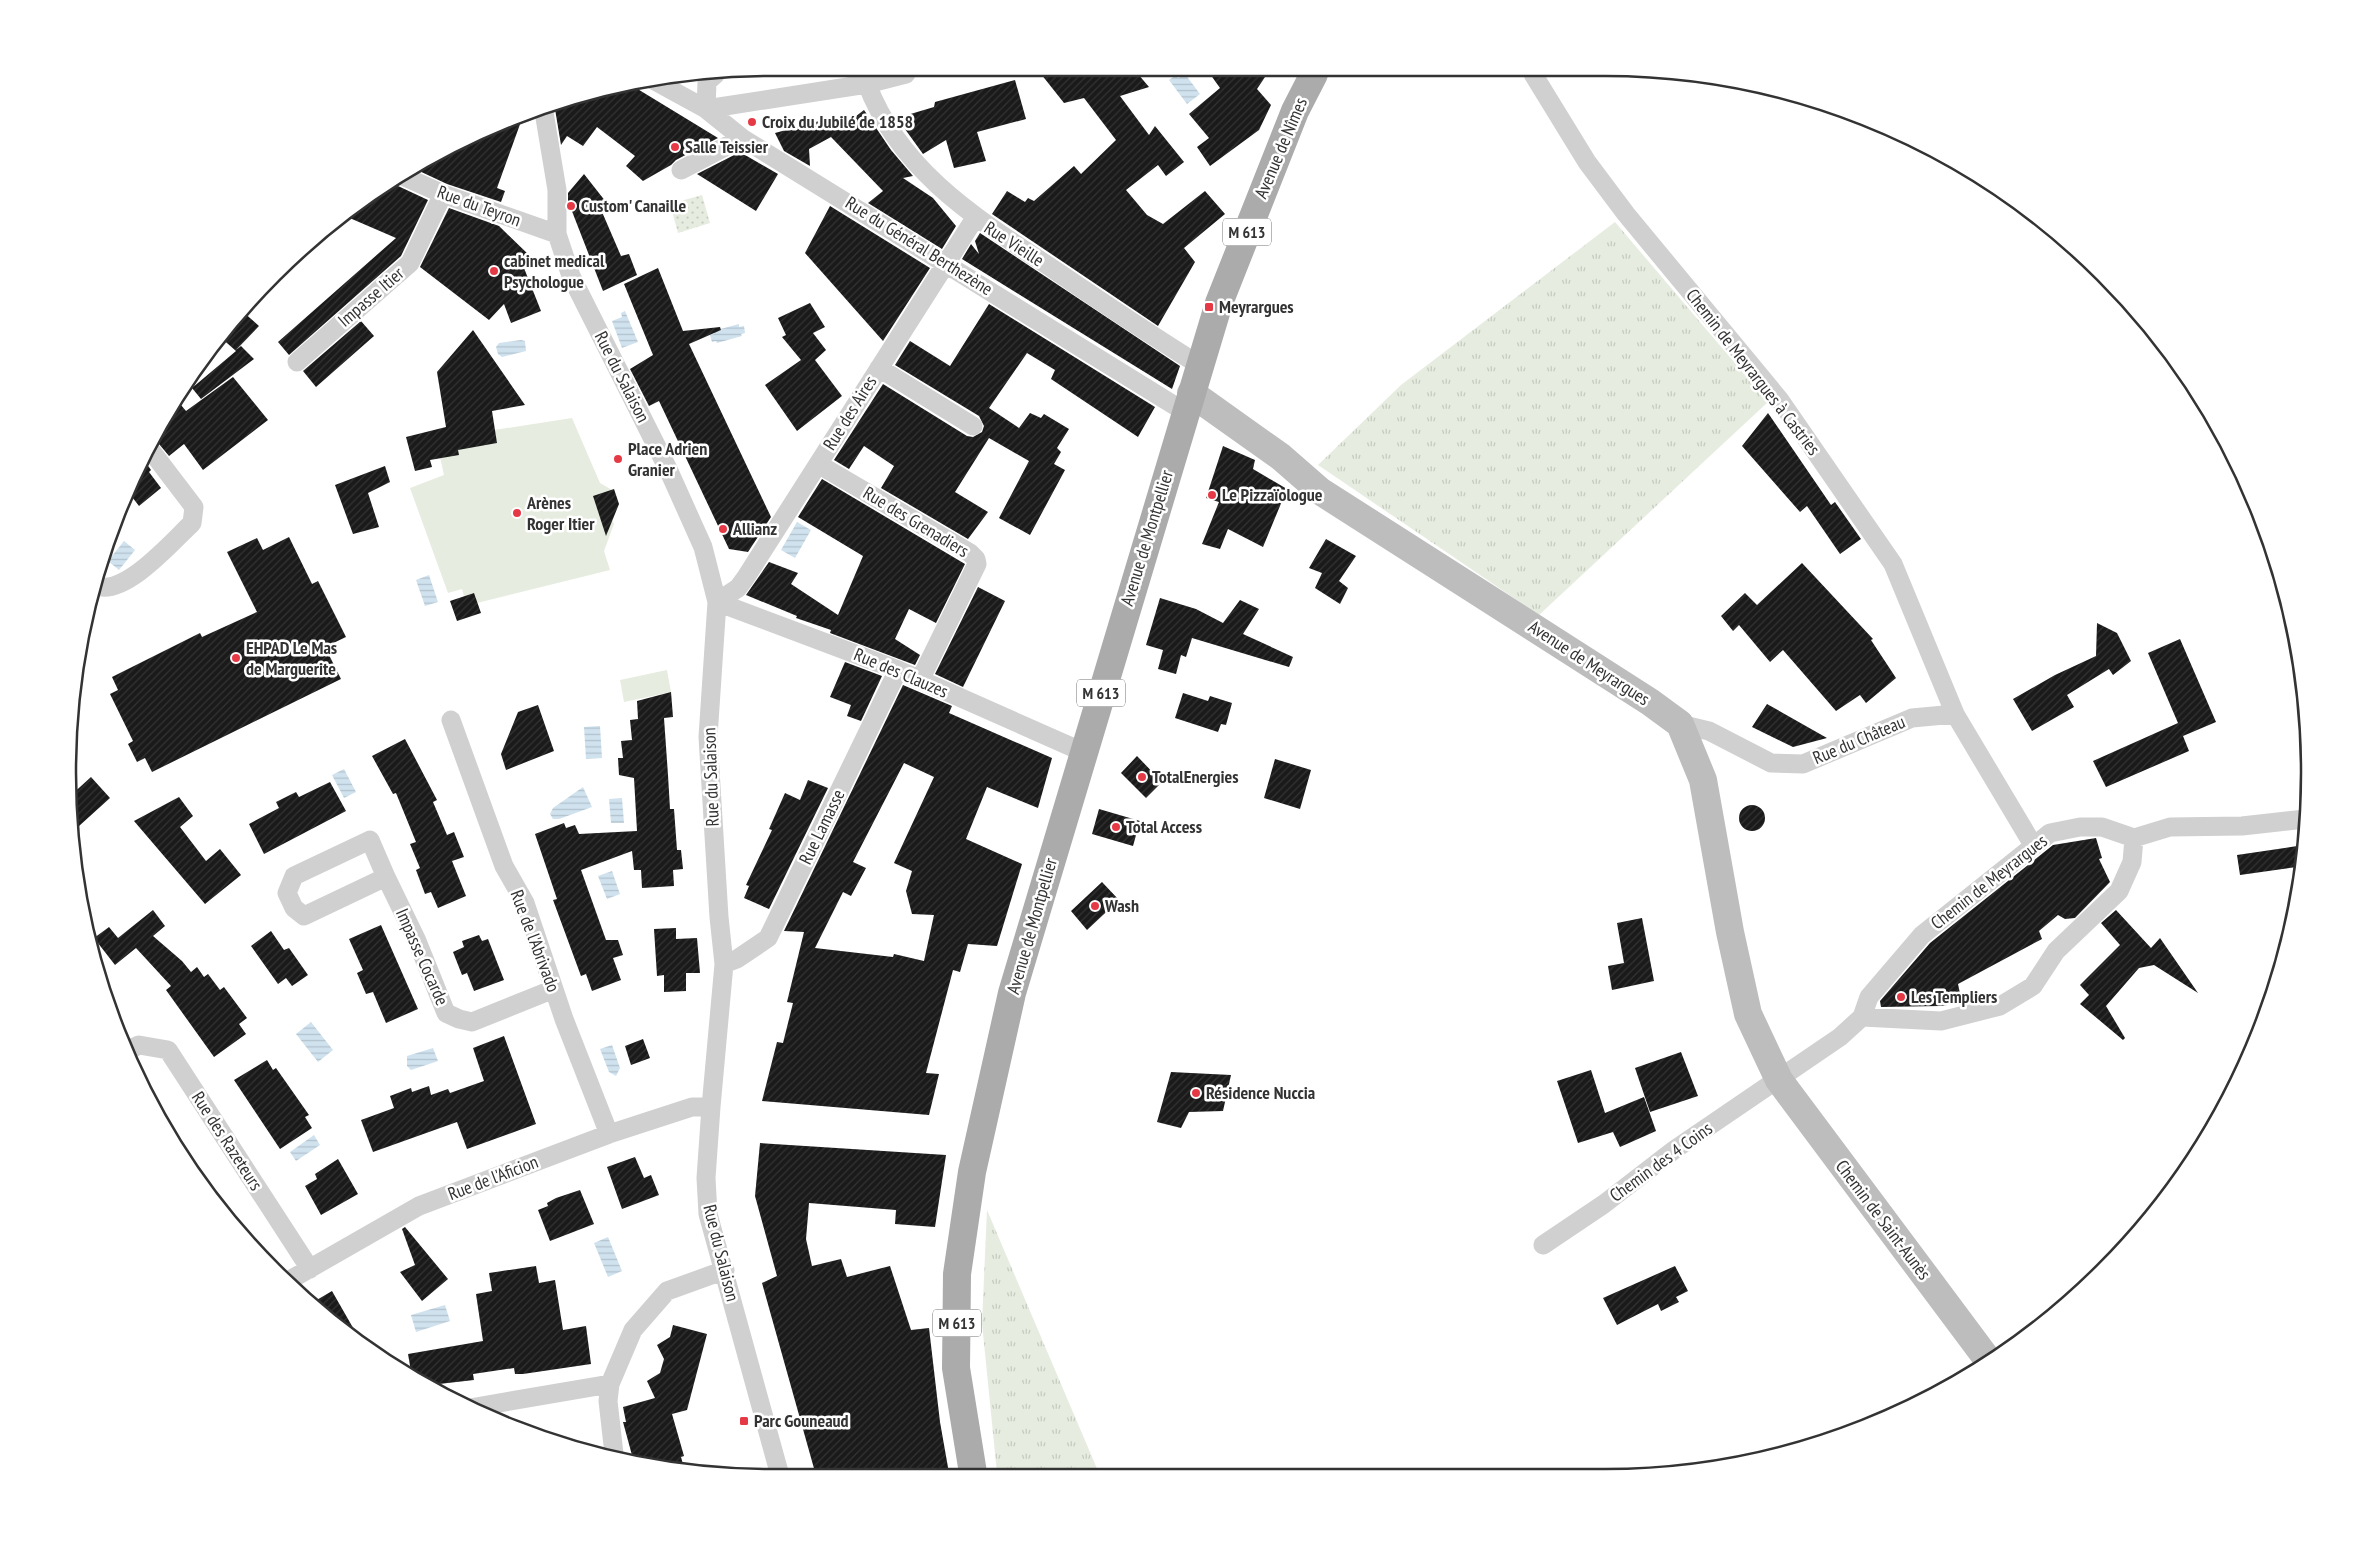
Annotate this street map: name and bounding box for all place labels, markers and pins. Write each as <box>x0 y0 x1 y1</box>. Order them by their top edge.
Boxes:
place label: Croix du Jubilé de 1858 <box>762 110 913 133</box>
marker: Croix du Jubilé de 1858 <box>746 116 758 128</box>
place label: Salle Teissier <box>685 135 769 158</box>
marker: Salle Teissier <box>669 141 681 153</box>
place label: Custom' Canaille <box>581 194 686 217</box>
marker: Custom' Canaille <box>565 200 577 212</box>
place label: cabinet medical Psychologue <box>504 249 605 293</box>
marker: cabinet medical Psychologue <box>488 265 500 277</box>
place label: Meyrargues <box>1219 295 1294 318</box>
marker: Meyrargues <box>1203 301 1215 313</box>
place label: Place Adrien Granier <box>628 437 707 481</box>
marker: Place Adrien Granier <box>612 453 624 465</box>
place label: Le Pizzaïologue <box>1222 483 1323 506</box>
marker: Le Pizzaïologue <box>1206 489 1218 501</box>
place label: Arènes Roger Itier <box>526 491 595 535</box>
marker: Arènes Roger Itier <box>511 507 523 519</box>
place label: Allianz <box>732 517 777 540</box>
marker: Allianz <box>717 523 729 535</box>
place label: EHPAD Le Mas de Marguerite <box>246 636 337 680</box>
marker: EHPAD Le Mas de Marguerite <box>230 652 242 664</box>
place label: TotalEnergies <box>1152 765 1239 788</box>
marker: TotalEnergies <box>1136 771 1148 783</box>
place label: Total Access <box>1126 815 1202 838</box>
marker: Total Access <box>1110 821 1122 833</box>
place label: Wash <box>1104 894 1139 917</box>
marker: Wash <box>1089 900 1101 912</box>
place label: Les Templiers <box>1911 985 1997 1008</box>
marker: Les Templiers <box>1895 991 1907 1003</box>
place label: Résidence Nuccia <box>1206 1081 1315 1104</box>
marker: Résidence Nuccia <box>1190 1087 1202 1099</box>
place label: Parc Gouneaud <box>754 1409 849 1432</box>
marker: Parc Gouneaud <box>738 1415 750 1427</box>

